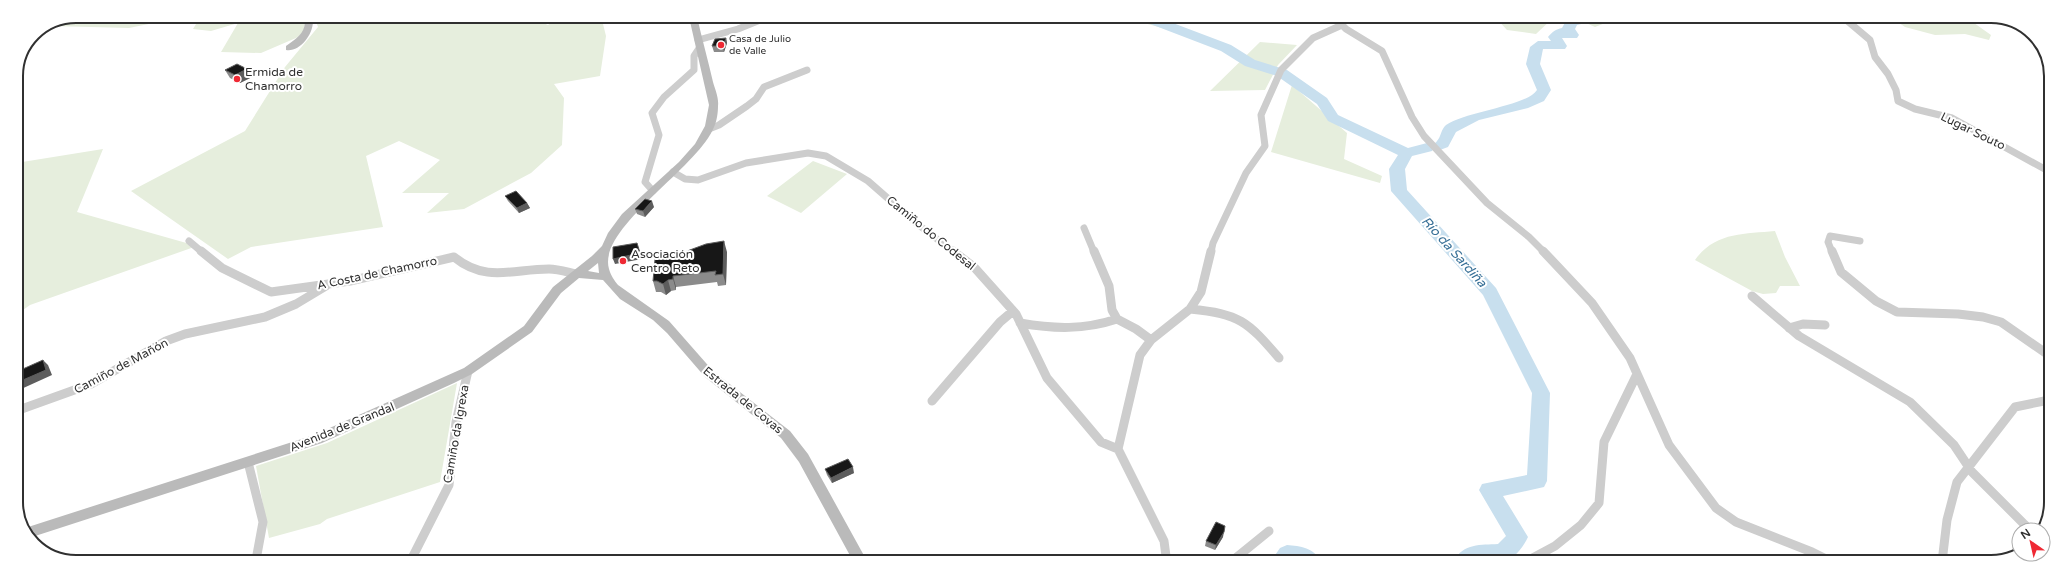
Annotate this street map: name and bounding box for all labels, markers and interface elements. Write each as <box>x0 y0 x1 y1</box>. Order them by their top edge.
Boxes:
place label: Casa de Julio de Valle <box>729 33 791 57</box>
marker: Casa de Julio de Valle <box>716 40 726 50</box>
place label: Ermida de Chamorro <box>245 65 303 93</box>
marker: Ermida de Chamorro <box>232 74 242 84</box>
street label: Lugar Souto <box>1938 109 2008 153</box>
street label: Camiño do Codesal <box>884 193 978 273</box>
water label: Río da Sardiña <box>1418 213 1490 291</box>
place label: Asociación Centro Reto <box>631 247 700 275</box>
street label: A Costa de Chamorro <box>316 253 438 293</box>
marker: Asociación Centro Reto <box>618 256 628 266</box>
street label: Camiño de Mañón <box>72 335 170 397</box>
street label: Estrada de Covas <box>700 364 786 437</box>
street label: Camiño da Igrexa <box>440 384 472 484</box>
street label: Avenida de Grandal <box>288 400 396 454</box>
north arrow <box>2011 522 2051 562</box>
text: N <box>2018 526 2033 542</box>

